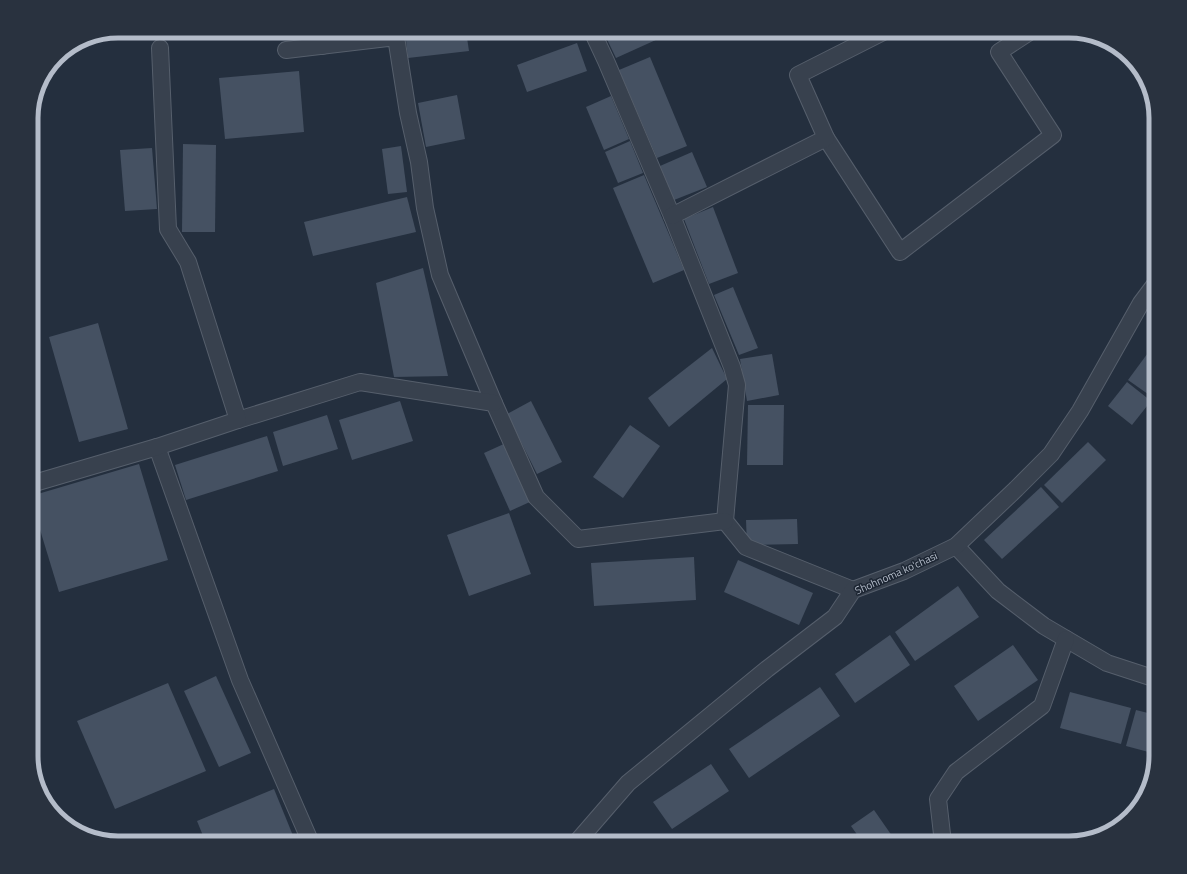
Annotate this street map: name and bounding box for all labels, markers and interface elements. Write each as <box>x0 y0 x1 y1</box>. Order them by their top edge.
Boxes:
street label: Shohnoma ko'chasi <box>852 548 940 598</box>

